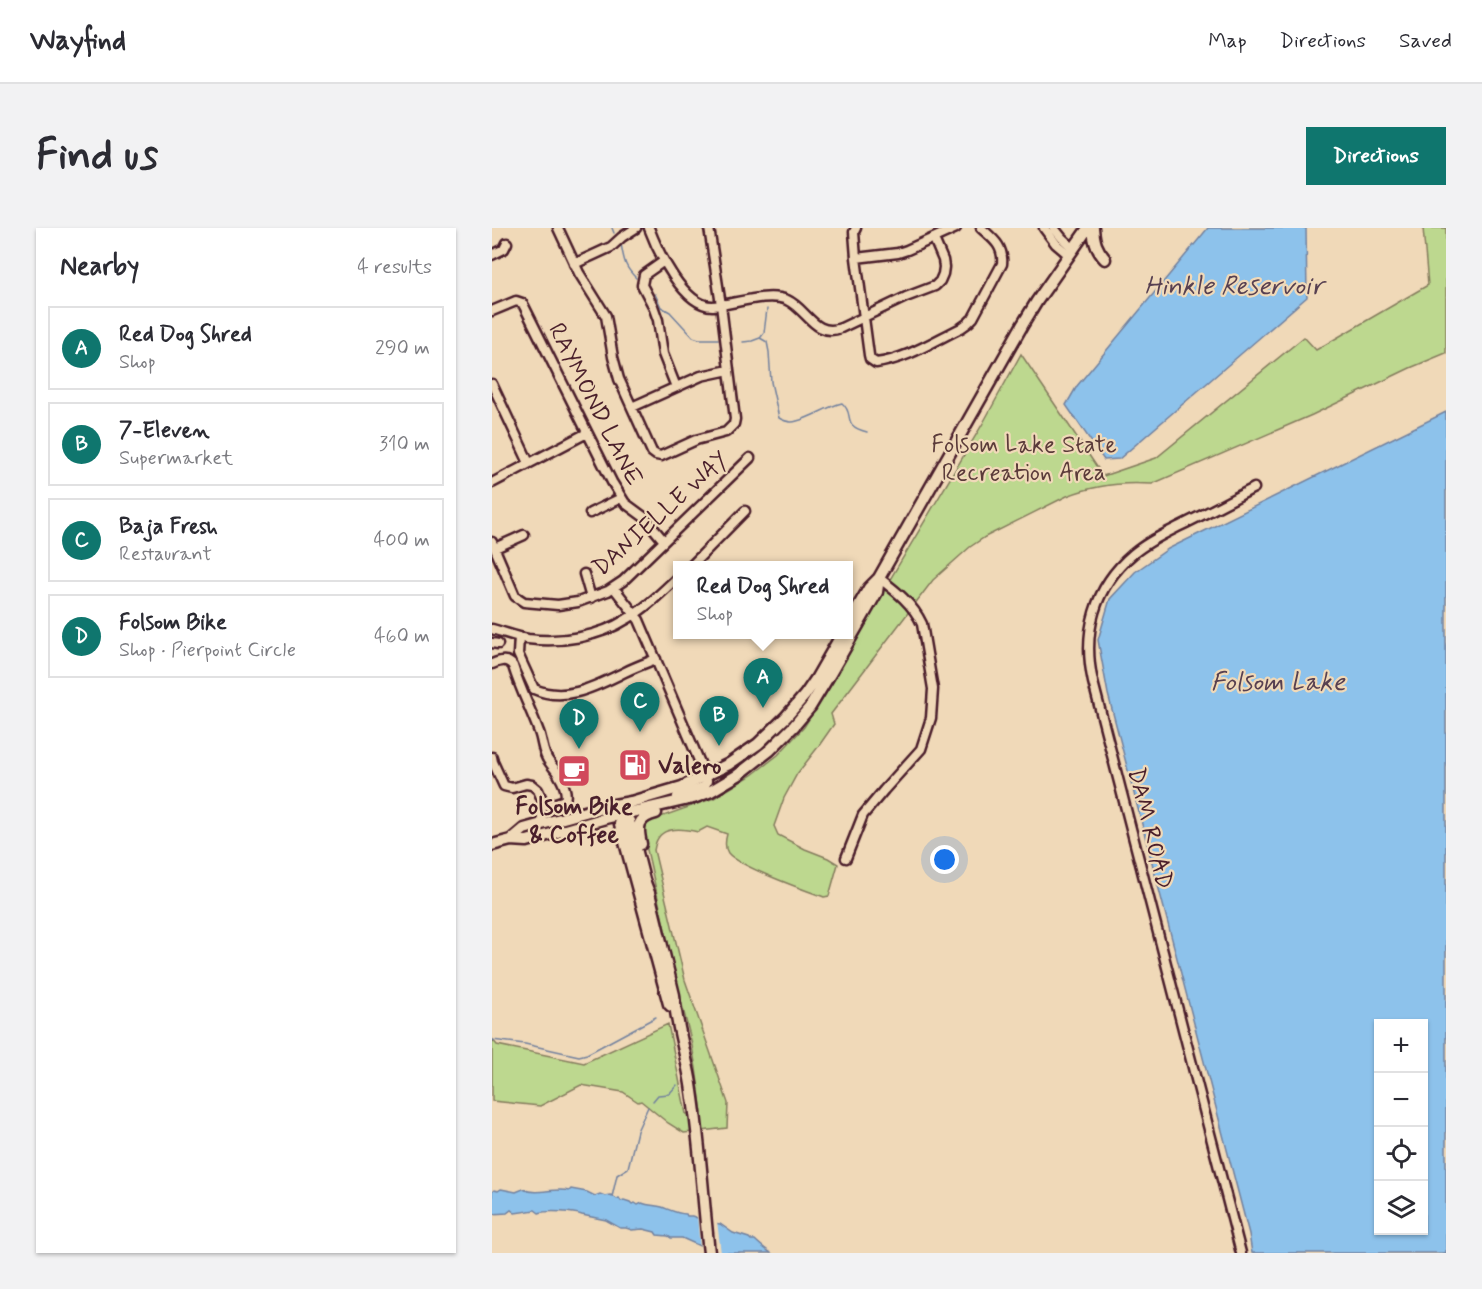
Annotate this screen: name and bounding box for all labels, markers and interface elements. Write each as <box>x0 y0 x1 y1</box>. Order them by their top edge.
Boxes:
text: Wayfind <box>30 23 126 60</box>
text: Map <box>1208 27 1247 55</box>
text: Directions <box>1280 27 1366 55</box>
text: Saved <box>1399 27 1452 55</box>
button: Directions <box>1306 127 1446 185</box>
text: Find us <box>36 129 158 184</box>
text: Nearby <box>60 250 139 284</box>
text: 4 results <box>357 254 432 281</box>
water label: Hinkle Reservoir <box>1144 270 1327 304</box>
street label: RAYMOND LANE <box>540 318 649 491</box>
text: Red Dog Shred <box>119 321 252 349</box>
text: A <box>75 335 88 362</box>
text: 290 m <box>375 335 430 362</box>
text: Shop <box>119 349 156 376</box>
text: 7-Eleven <box>119 417 209 445</box>
park label: Folsom Lake State Recreation Area <box>931 430 1117 489</box>
text: B <box>75 431 88 458</box>
text: 310 m <box>379 431 430 458</box>
text: Supermarket <box>119 445 233 472</box>
street label: DANIELLE WAY <box>586 445 736 584</box>
text: Baja Fresh <box>119 513 218 541</box>
text: C <box>74 527 89 554</box>
text: 400 m <box>374 527 430 554</box>
text: Restaurant <box>119 541 212 568</box>
popup <box>673 561 853 639</box>
text: Red Dog Shred <box>697 573 829 601</box>
text: Shop <box>697 601 733 628</box>
text: Folsom Bike <box>119 609 227 637</box>
text: D <box>75 623 88 650</box>
text: 460 m <box>374 623 430 650</box>
text: Shop · Pierpoint Circle <box>119 637 296 664</box>
pin: A <box>744 658 782 708</box>
water label: Folsom Lake <box>1211 666 1347 700</box>
pin: C <box>620 682 660 732</box>
pin: B <box>700 696 738 746</box>
pin: D <box>560 700 598 749</box>
fuel station icon: Valero <box>617 747 653 783</box>
place label: Valero <box>658 751 721 782</box>
cafe icon: Folsom Bike & Coffee <box>556 753 592 789</box>
street label: DAM ROAD <box>1119 764 1180 892</box>
place label: Folsom Bike & Coffee <box>515 792 633 851</box>
your location <box>930 845 959 874</box>
map controls <box>1374 1019 1428 1235</box>
button: + <box>1374 1019 1428 1073</box>
button: − <box>1374 1073 1428 1127</box>
button: locate <box>1374 1127 1428 1181</box>
button: layers <box>1374 1181 1428 1235</box>

